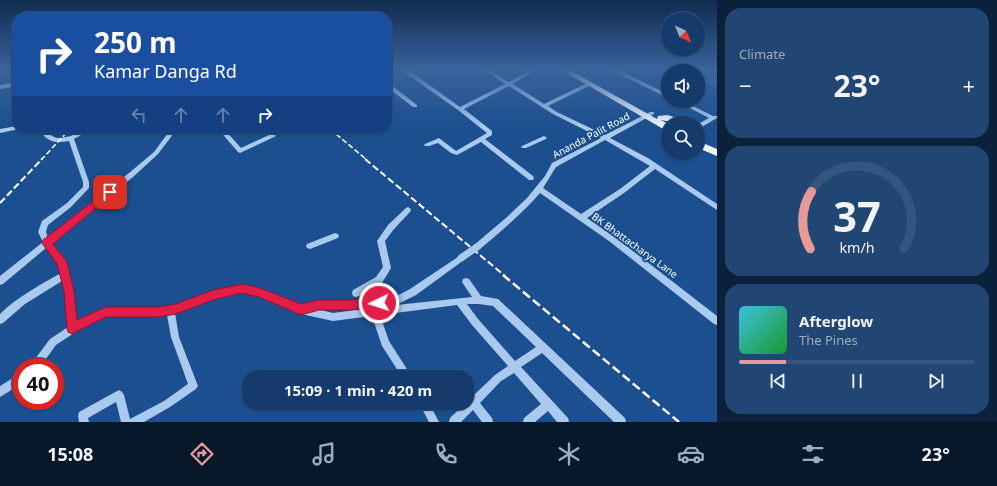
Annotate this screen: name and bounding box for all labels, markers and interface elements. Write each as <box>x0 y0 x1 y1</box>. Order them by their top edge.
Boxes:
north arrow <box>661 12 705 56</box>
map controls <box>661 12 705 160</box>
text: 250 m <box>94 23 177 61</box>
icon: right <box>28 28 80 80</box>
text: Climate <box>739 45 785 63</box>
text: Kamar Danga Rd <box>94 59 237 83</box>
button: sound <box>661 64 705 108</box>
text: 23° <box>833 65 881 106</box>
text: − <box>739 70 752 100</box>
text: + <box>962 70 975 100</box>
icon: left <box>128 104 150 126</box>
icon: ahead <box>170 104 192 126</box>
icon: ahead <box>212 104 234 126</box>
icon: right <box>254 104 276 126</box>
street label: Ananda Palit Road <box>550 109 632 161</box>
button: search <box>661 116 705 160</box>
pin <box>93 175 127 209</box>
icon: arrive <box>99 181 121 203</box>
text: 37 <box>833 188 881 244</box>
street label: BK Bhattacharya Lane <box>589 209 681 281</box>
text: km/h <box>839 238 875 257</box>
position arrow <box>358 282 400 324</box>
text: Afterglow <box>799 311 873 331</box>
text: The Pines <box>799 331 858 349</box>
speed limit sign: 40 <box>12 358 64 410</box>
icon: previous <box>767 370 789 392</box>
icon: pause <box>846 370 868 392</box>
icon: next <box>925 370 947 392</box>
text: 15:09 · 1 min · 420 m <box>284 380 432 400</box>
icon: directions <box>188 440 216 468</box>
icon: music <box>310 440 338 468</box>
icon: phone <box>432 440 460 468</box>
icon: climate <box>555 440 583 468</box>
icon: car <box>677 440 705 468</box>
icon: filters <box>799 440 827 468</box>
text: 15:08 <box>47 442 93 466</box>
text: 23° <box>922 442 950 466</box>

